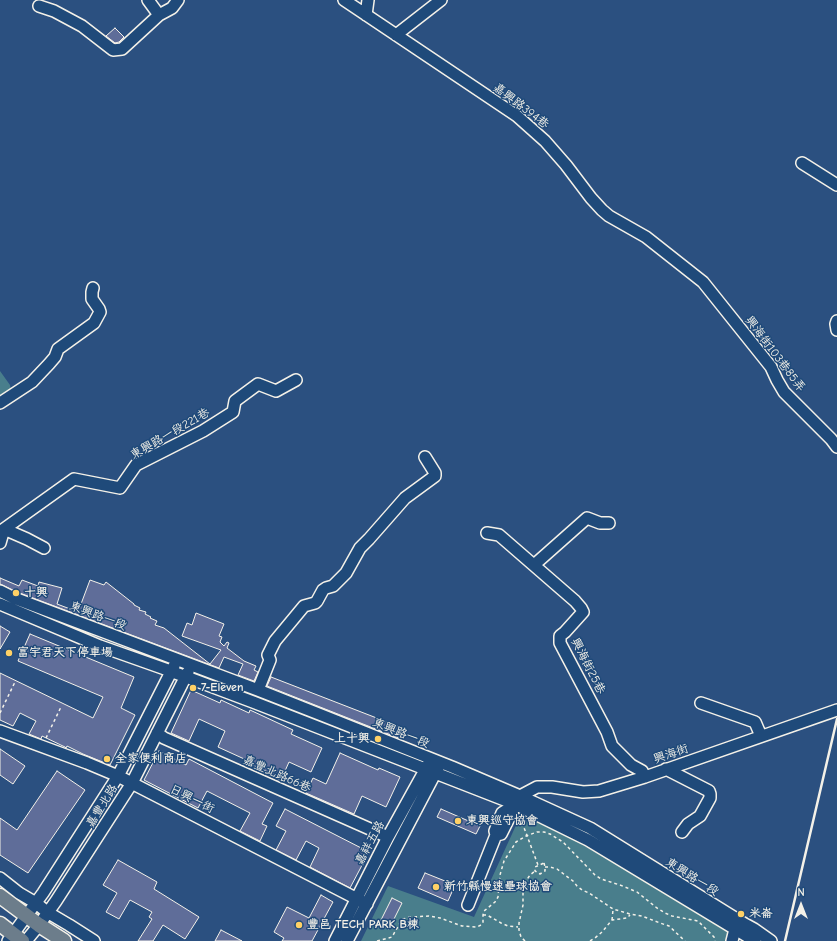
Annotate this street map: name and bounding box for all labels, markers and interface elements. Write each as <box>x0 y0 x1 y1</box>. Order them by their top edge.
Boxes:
street label: 嘉興路394巷 <box>490 80 552 132</box>
street label: 興海街103巷85弄 <box>742 313 808 395</box>
street label: 東興路一段221巷 <box>128 405 212 463</box>
place label: 十興 <box>24 586 48 600</box>
marker: 十興 <box>11 588 21 598</box>
street label: 東興路一段 <box>67 599 129 633</box>
street label: 興海街25巷 <box>568 636 608 696</box>
place label: 富宇君天下停車場 <box>17 646 113 660</box>
marker: 富宇君天下停車場 <box>4 648 14 658</box>
place label: 7-Eleven <box>201 681 243 695</box>
marker: 7-Eleven <box>188 683 198 693</box>
street label: 東興路一段 <box>370 715 432 751</box>
place label: 上十興 <box>334 732 370 746</box>
marker: 上十興 <box>373 734 383 744</box>
street label: 興海街 <box>652 741 690 767</box>
place label: 全家便利商店 <box>115 752 187 766</box>
street label: 嘉豐北路66巷 <box>241 753 313 795</box>
marker: 全家便利商店 <box>102 754 112 764</box>
street label: 嘉豐北路 <box>83 782 121 830</box>
street label: 日興一街 <box>167 782 217 816</box>
place label: 東興巡守協會 <box>466 814 538 828</box>
marker: 東興巡守協會 <box>453 816 463 826</box>
street label: 嘉祥五路 <box>352 818 388 868</box>
street label: 東興路一段 <box>663 855 721 899</box>
place label: 新竹縣慢速壘球協會 <box>444 880 552 894</box>
marker: 新竹縣慢速壘球協會 <box>431 882 441 892</box>
north arrow <box>781 885 821 925</box>
text: N <box>797 886 805 899</box>
place label: 米崙 <box>749 907 773 921</box>
marker: 米崙 <box>736 909 746 919</box>
place label: 豐邑 TECH PARK B棟 <box>307 918 419 932</box>
marker: 豐邑 TECH PARK B棟 <box>294 920 304 930</box>

